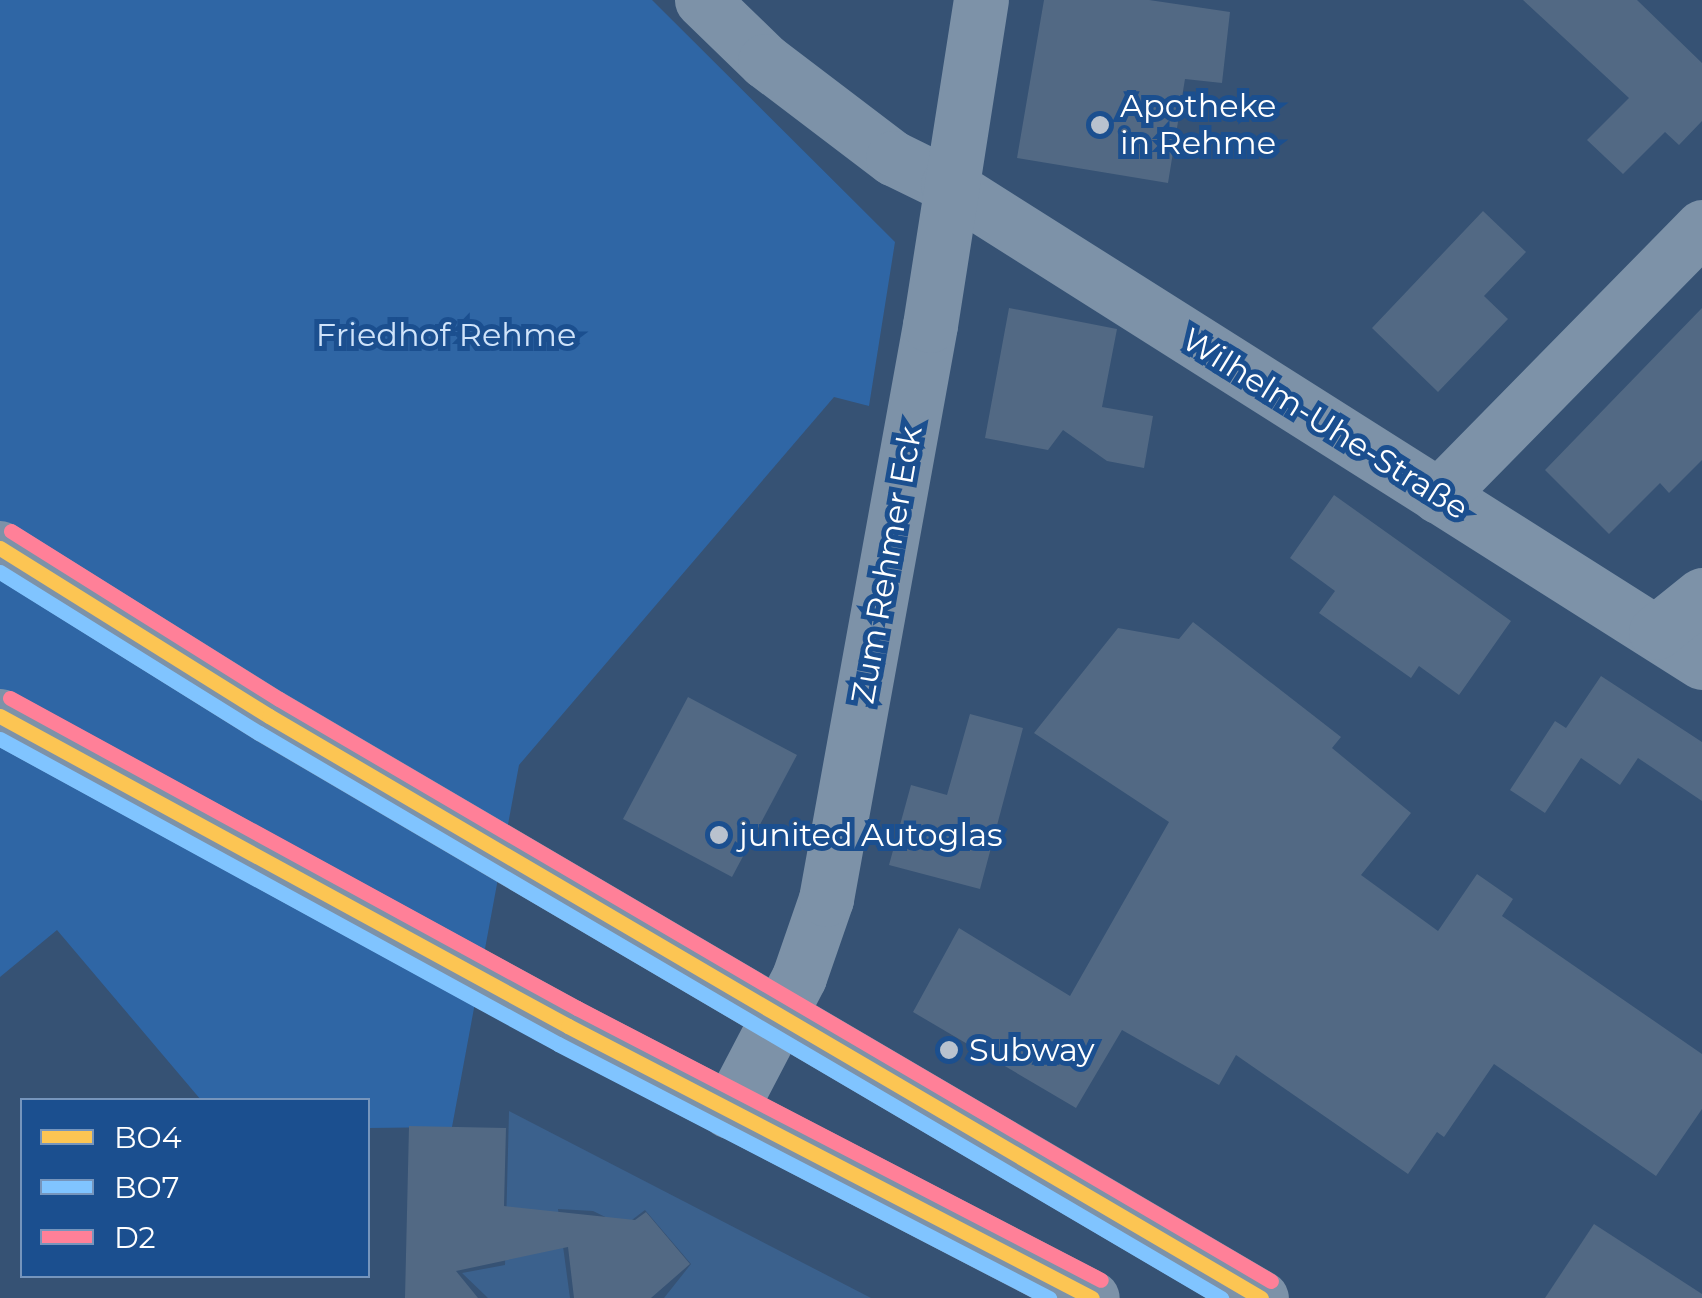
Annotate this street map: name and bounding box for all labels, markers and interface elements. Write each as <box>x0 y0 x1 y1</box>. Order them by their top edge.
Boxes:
place label: Apotheke in Rehme <box>1120 88 1276 163</box>
marker: Apotheke in Rehme <box>1089 114 1111 136</box>
park label: Friedhof Rehme <box>316 316 576 354</box>
street label: Wilhelm-Uhe-Straße <box>1175 320 1475 528</box>
street label: Zum Rehmer Eck <box>844 423 930 707</box>
place label: junited Autoglas <box>739 816 1003 854</box>
marker: junited Autoglas <box>708 824 730 846</box>
place label: Subway <box>969 1031 1095 1069</box>
marker: Subway <box>938 1039 960 1061</box>
legend <box>20 1098 370 1278</box>
text: BO4 <box>114 1119 182 1156</box>
text: BO7 <box>114 1169 179 1206</box>
text: D2 <box>114 1219 156 1256</box>

